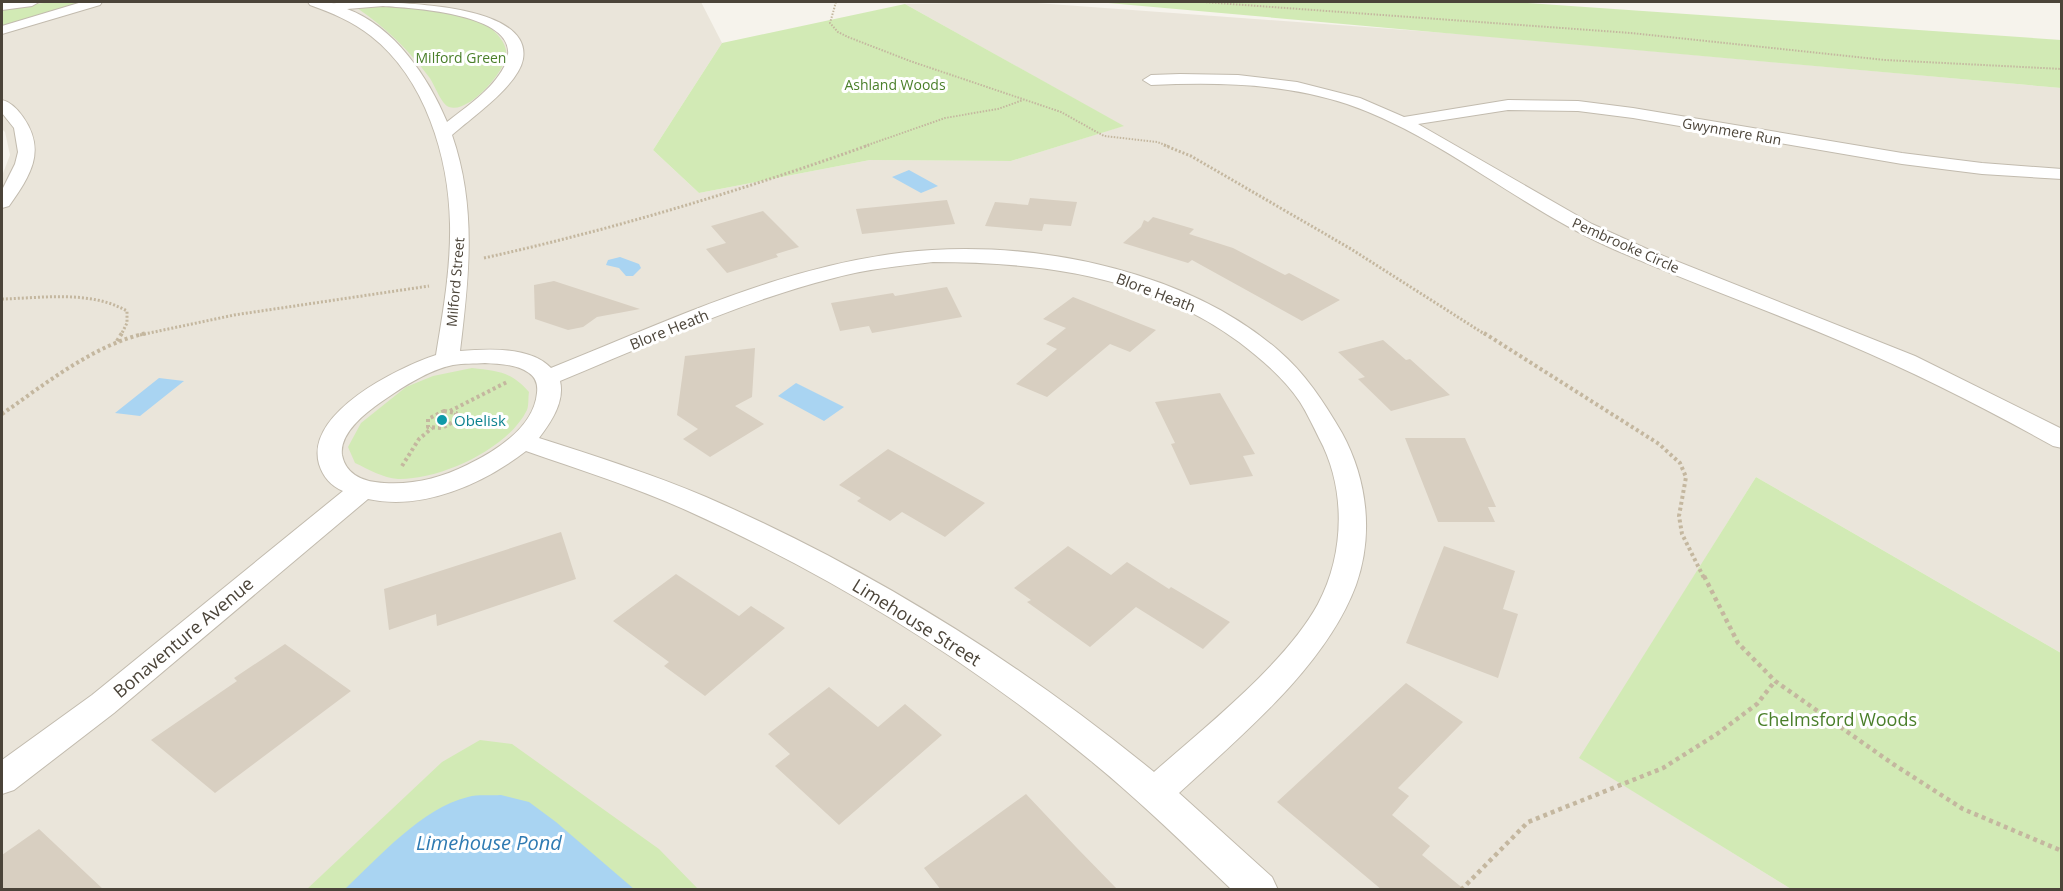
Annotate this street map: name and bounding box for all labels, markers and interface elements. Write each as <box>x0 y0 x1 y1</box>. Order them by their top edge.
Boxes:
park label: Milford Green <box>416 48 506 67</box>
park label: Ashland Woods <box>844 75 946 94</box>
street label: Gwynmere Run <box>1681 113 1783 149</box>
street label: Pembrooke Circle <box>1569 213 1683 277</box>
street label: Milford Street <box>442 236 468 328</box>
street label: Blore Heath <box>1114 268 1198 316</box>
street label: Blore Heath <box>627 304 711 354</box>
place label: Obelisk <box>454 410 506 430</box>
marker: Obelisk <box>435 413 449 427</box>
street label: Bonaventure Avenue <box>108 571 258 703</box>
street label: Limehouse Street <box>848 573 986 671</box>
park label: Chelmsford Woods <box>1757 707 1917 731</box>
water label: Limehouse Pond <box>416 829 562 856</box>

